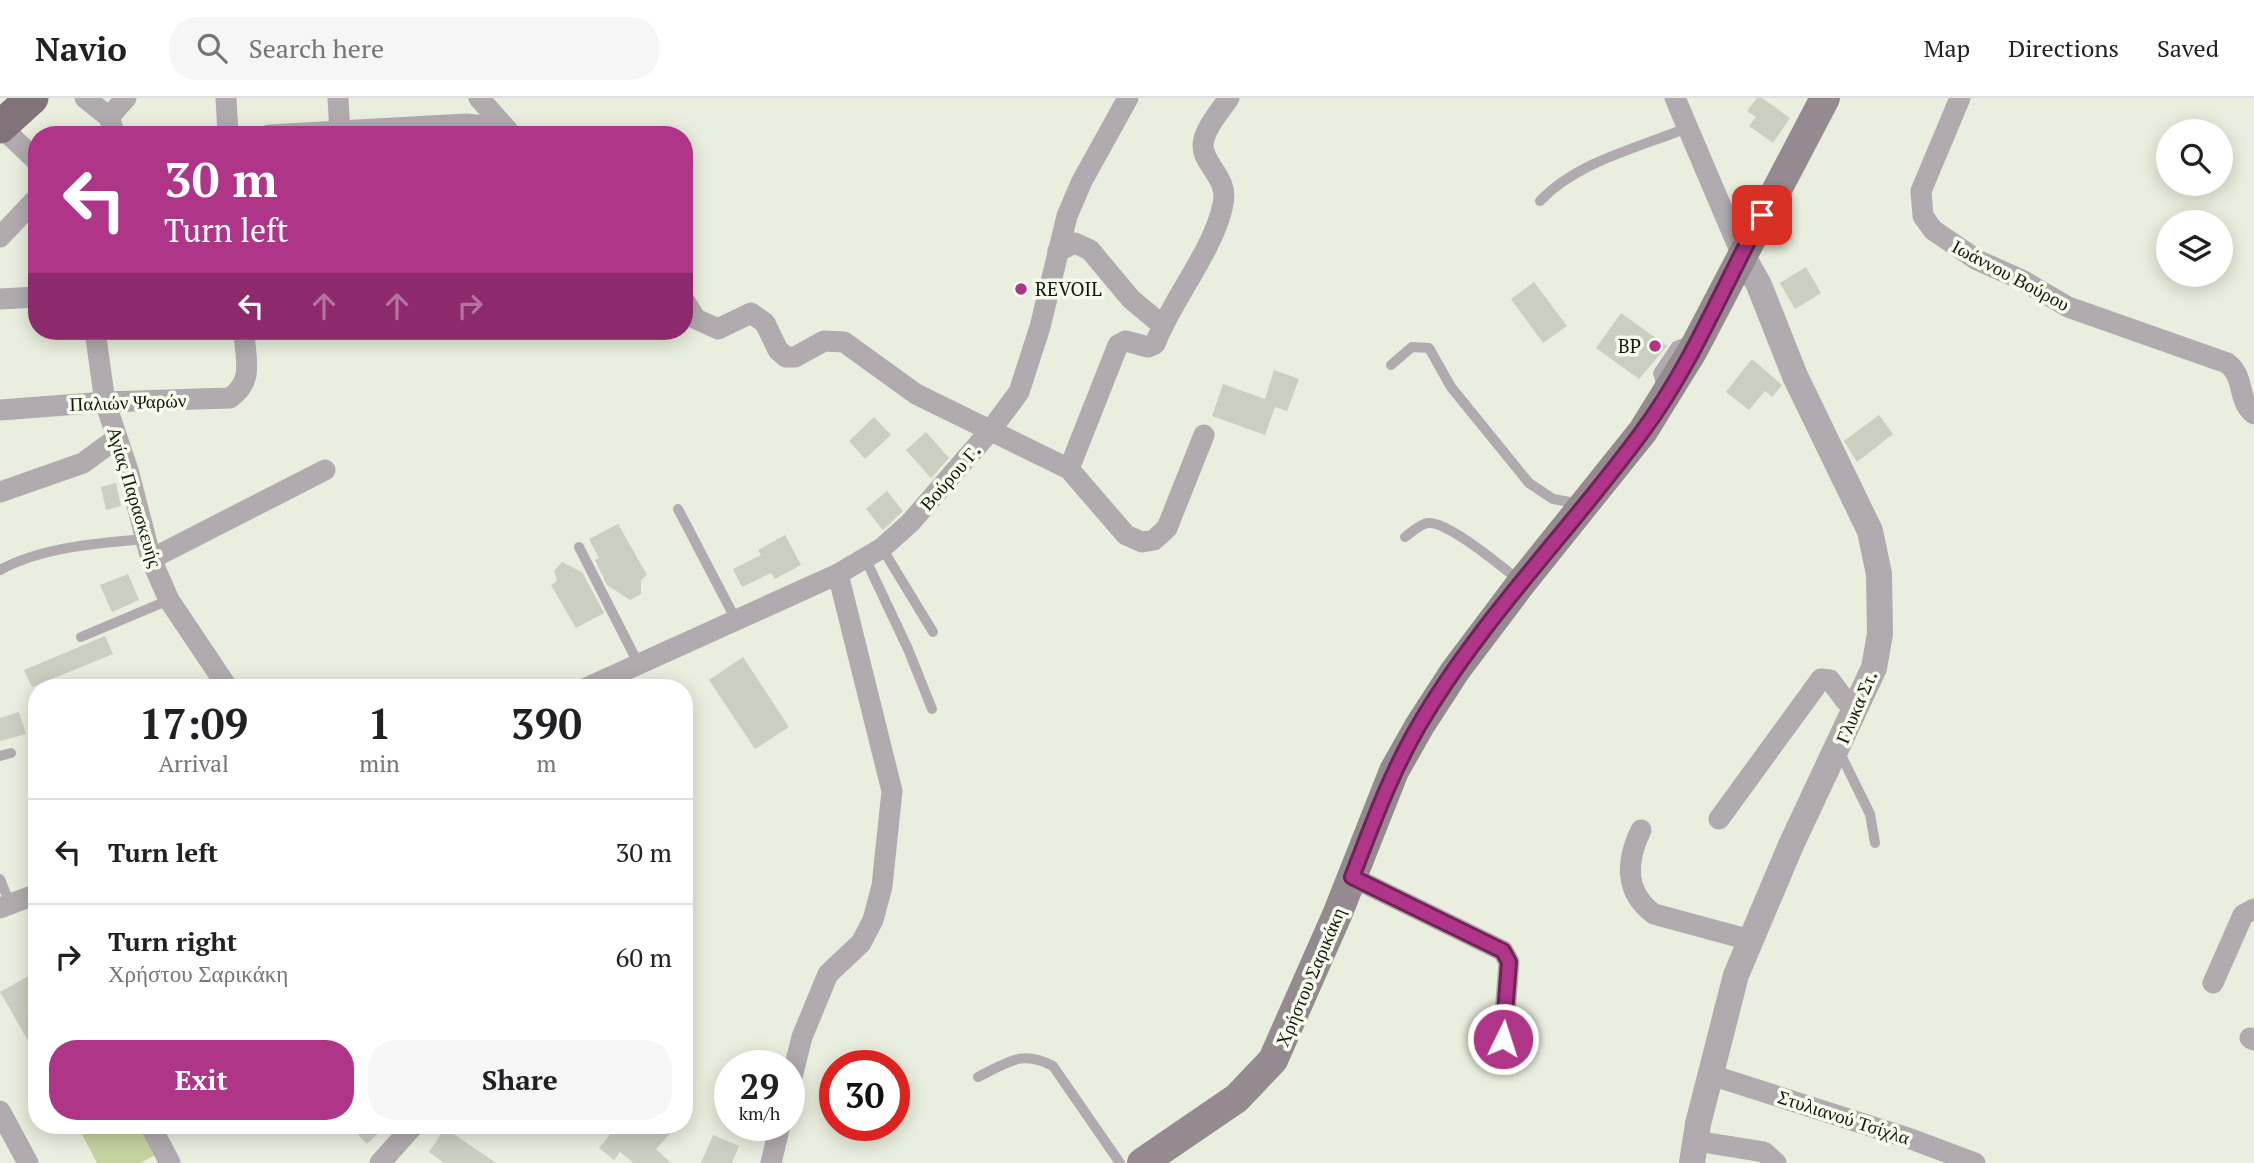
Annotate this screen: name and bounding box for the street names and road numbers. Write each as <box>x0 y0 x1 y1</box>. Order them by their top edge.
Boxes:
street label: Ιωάννου Βούρου <box>1948 233 2074 316</box>
street label: Παλιών Ψαρών <box>69 387 187 416</box>
street label: Αγίας Παρασκευής <box>102 423 169 571</box>
street label: Βούρου Γ. <box>914 438 986 515</box>
street label: Γλυκα Στ. <box>1829 667 1882 747</box>
street label: Χρήστου Σαρικάκη <box>1269 903 1350 1050</box>
street label: Στυλιανού Τσίχλα <box>1775 1083 1913 1150</box>

